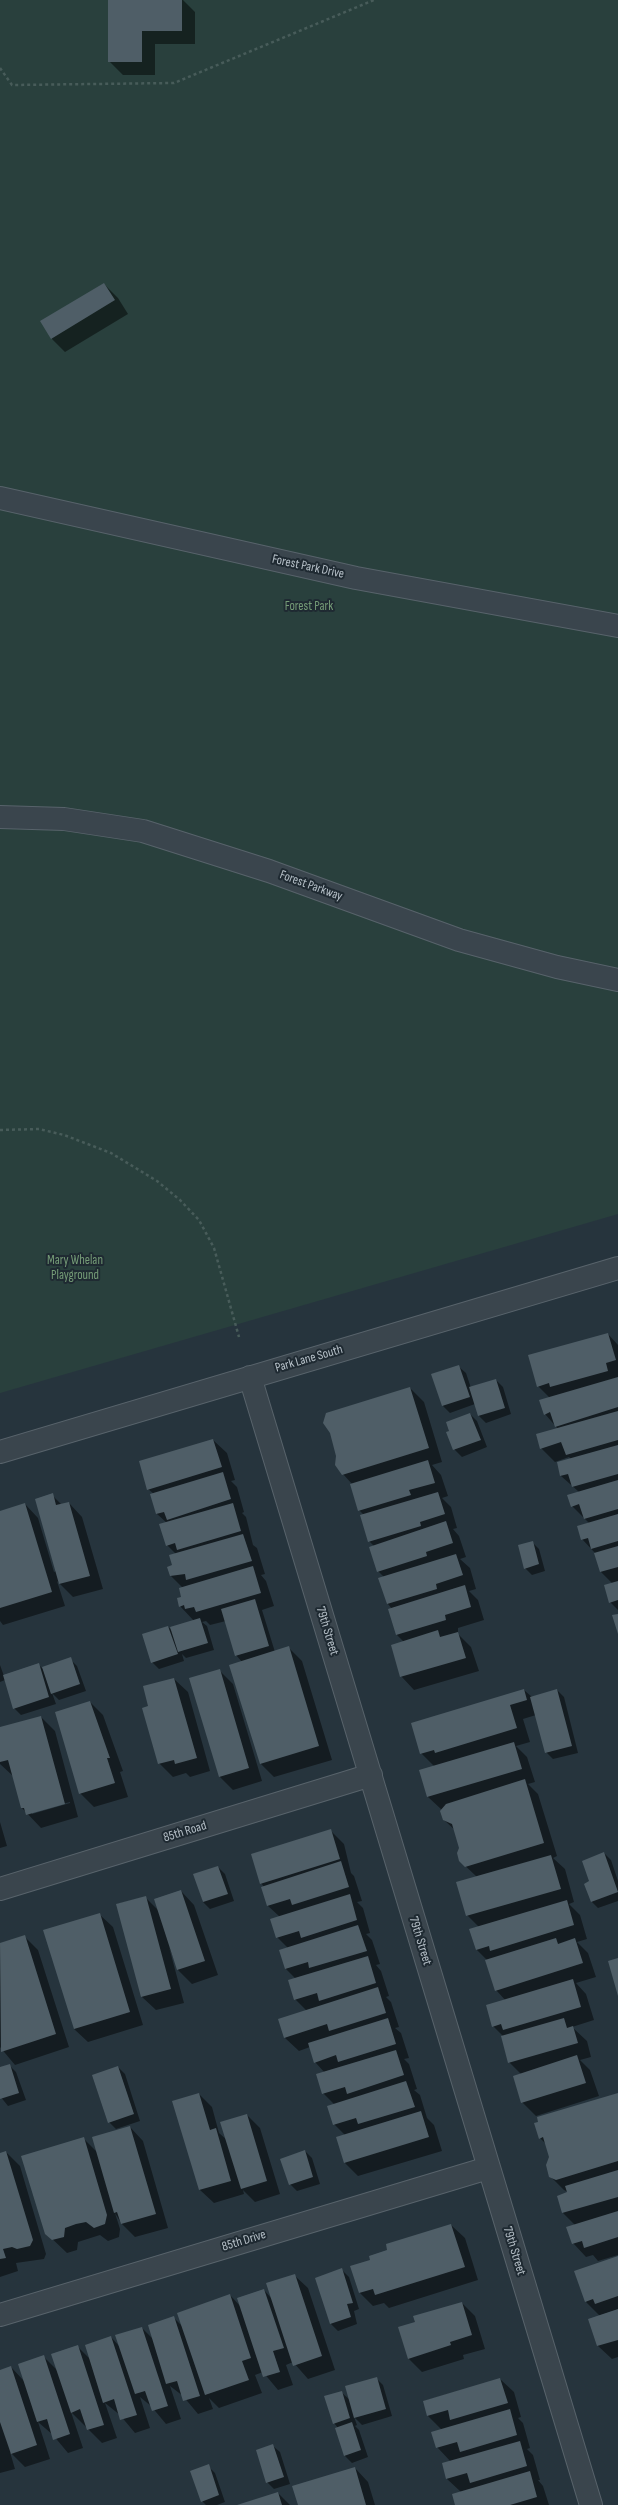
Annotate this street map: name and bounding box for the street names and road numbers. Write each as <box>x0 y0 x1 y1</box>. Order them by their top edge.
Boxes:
street label: Forest Park Drive <box>270 552 346 582</box>
street label: Forest Parkway <box>277 867 345 905</box>
street label: Park Lane South <box>273 1342 345 1376</box>
street label: 79th Street <box>312 1605 342 1657</box>
street label: 85th Road <box>162 1818 208 1846</box>
street label: 79th Street <box>405 1915 435 1967</box>
street label: 79th Street <box>499 2225 529 2277</box>
street label: 85th Drive <box>220 2227 268 2255</box>

